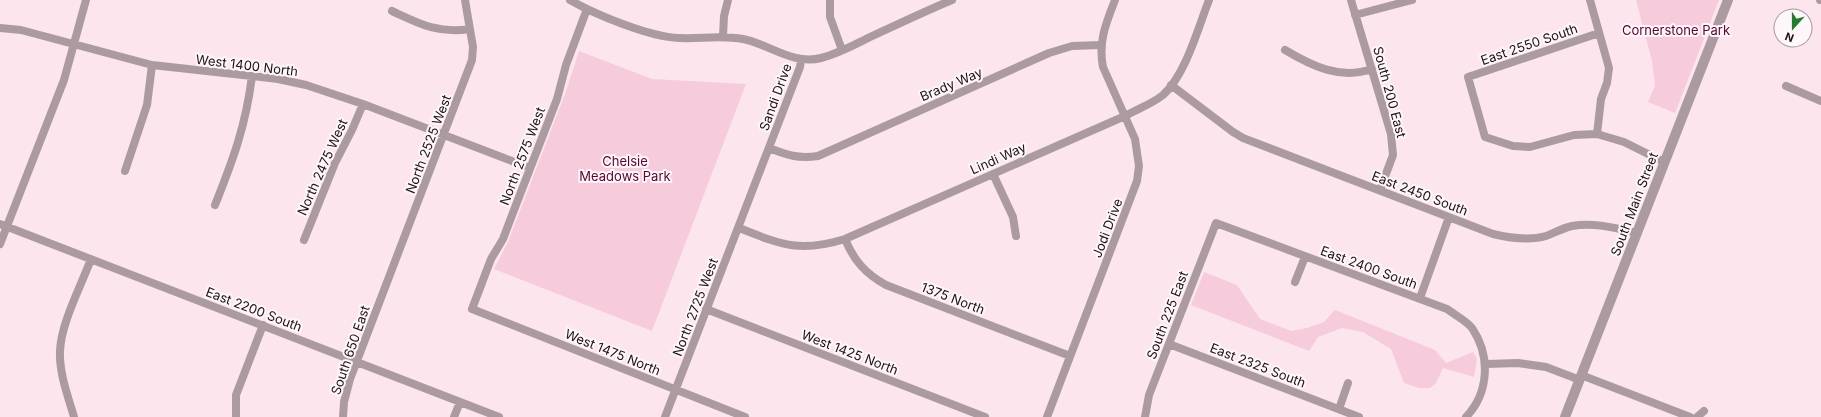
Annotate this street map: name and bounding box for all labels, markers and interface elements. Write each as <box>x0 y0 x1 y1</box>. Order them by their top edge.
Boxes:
north arrow <box>1773 8 1813 48</box>
street label: East 2550 South <box>1479 20 1579 68</box>
park label: Cornerstone Park <box>1622 22 1730 38</box>
text: N <box>1783 29 1796 45</box>
street label: South 200 East <box>1370 45 1410 139</box>
street label: West 1400 North <box>195 51 299 79</box>
street label: Sandi Drive <box>755 61 795 133</box>
street label: Brady Way <box>917 64 985 104</box>
street label: North 2525 West <box>402 92 454 196</box>
street label: North 2575 West <box>496 105 548 207</box>
street label: North 2475 West <box>294 116 350 218</box>
street label: Lindi Way <box>968 139 1028 177</box>
street label: South Main Street <box>1607 150 1661 258</box>
park label: Chelsie Meadows Park <box>579 153 671 184</box>
street label: East 2450 South <box>1370 167 1470 219</box>
street label: Jodi Drive <box>1088 196 1126 260</box>
street label: East 2400 South <box>1318 242 1420 292</box>
street label: North 2725 West <box>669 256 721 358</box>
street label: South 225 East <box>1143 269 1191 361</box>
street label: 1375 North <box>919 279 987 317</box>
street label: East 2200 South <box>204 283 304 335</box>
street label: South 650 East <box>327 303 373 397</box>
street label: West 1475 North <box>563 326 663 378</box>
street label: West 1425 North <box>799 326 901 378</box>
street label: East 2325 South <box>1208 339 1308 391</box>

